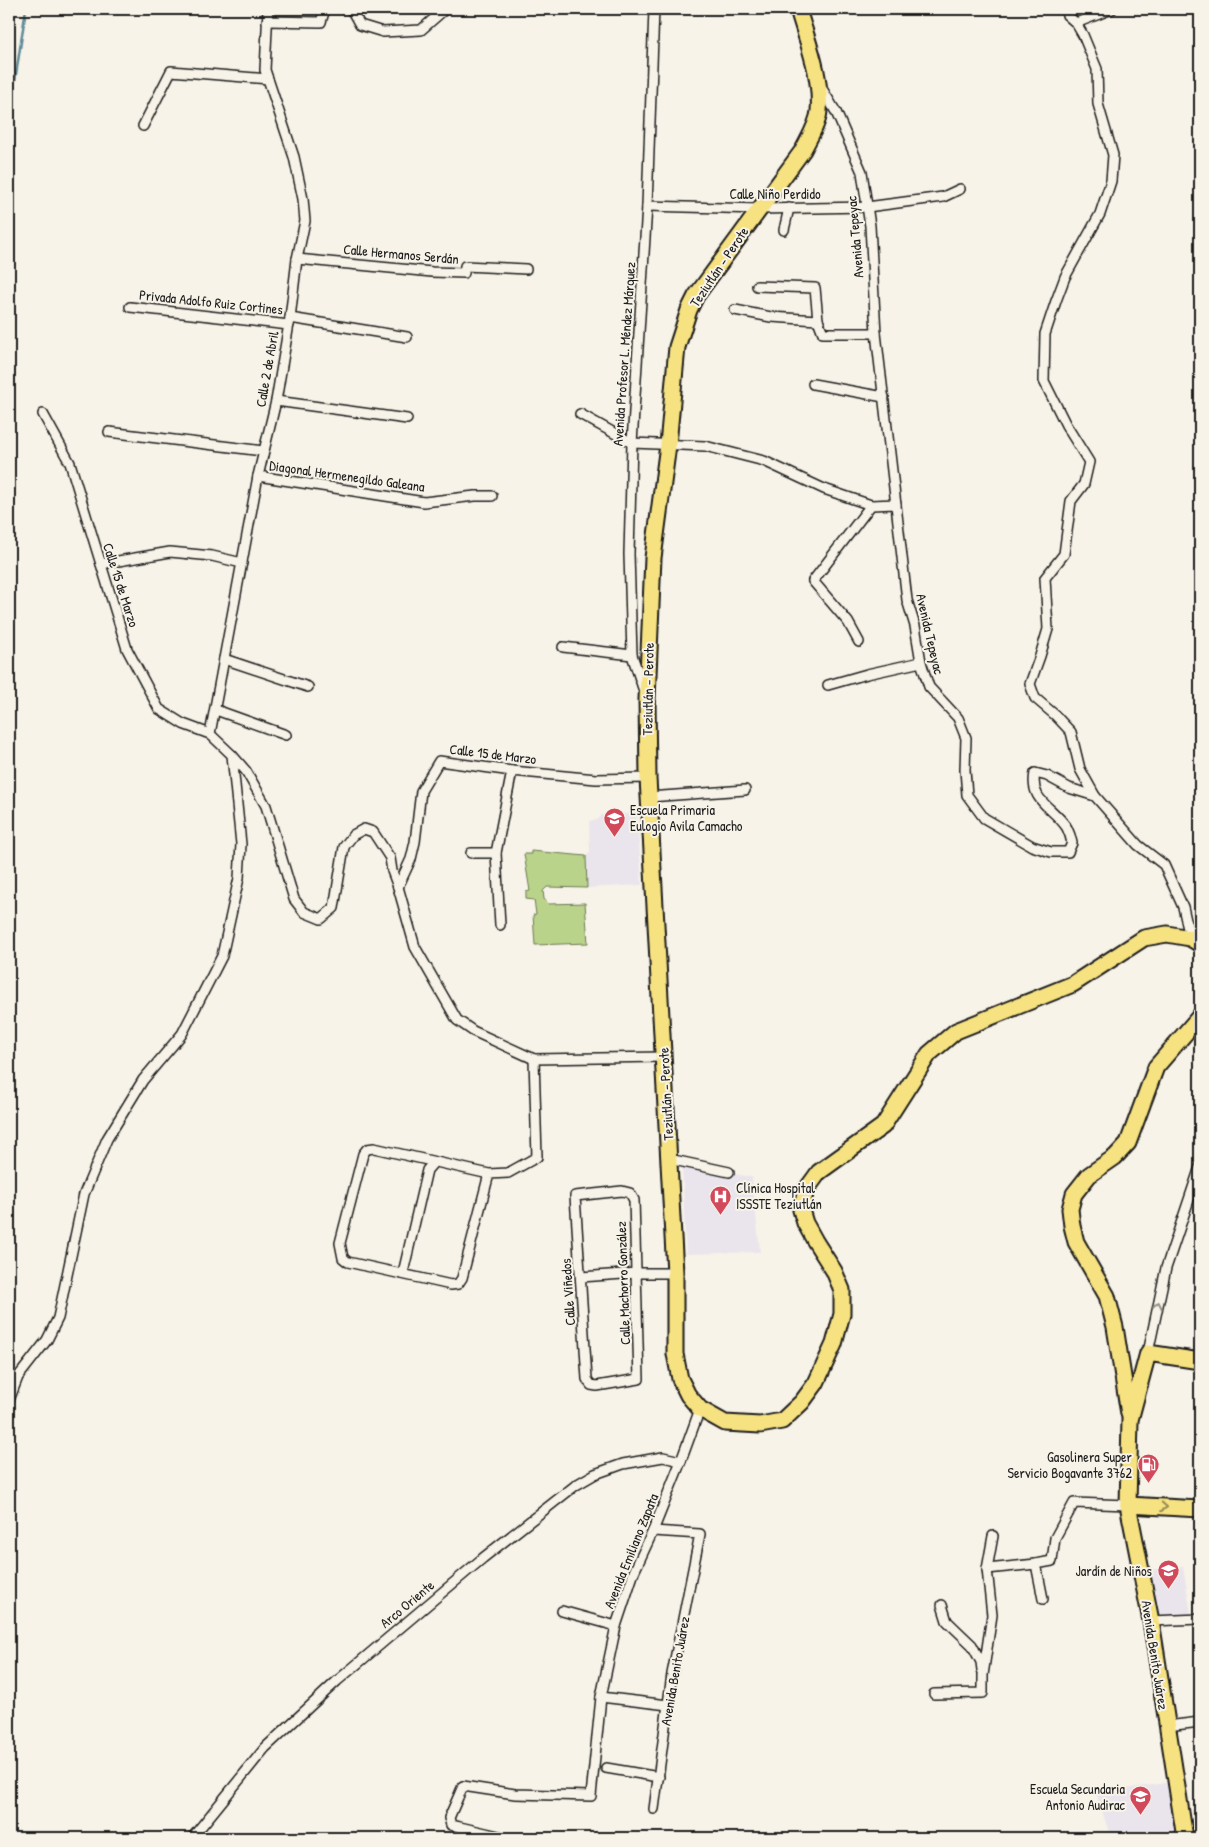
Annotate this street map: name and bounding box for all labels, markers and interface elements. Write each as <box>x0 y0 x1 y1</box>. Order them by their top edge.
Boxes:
street label: Calle Niño Perdido <box>729 184 821 203</box>
street label: Avenida Tepeyac <box>841 195 869 279</box>
street label: Teziutlán - Perote <box>685 222 753 311</box>
street label: Calle Hermanos Serdán <box>343 239 460 268</box>
street label: Avenida Profesor L. Méndez Márquez <box>608 261 640 447</box>
street label: Privada Adolfo Ruiz Cortines <box>138 285 284 318</box>
street label: Calle 2 de Abril <box>250 329 283 408</box>
street label: Diagonal Hermenegildo Galeana <box>268 455 426 497</box>
street label: Calle 15 de Marzo <box>99 540 144 630</box>
street label: Avenida Tepeyac <box>911 592 949 677</box>
street label: Teziutlán - Perote <box>637 642 658 736</box>
street label: Calle 15 de Marzo <box>449 739 538 768</box>
place label: Escuela Primaria Eulogio Avila Camacho <box>630 800 743 836</box>
school or university icon: Escuela Primaria Eulogio Avila Camacho <box>602 806 626 837</box>
street label: Teziutlán - Perote <box>654 1047 677 1141</box>
place label: Clínica Hospital ISSSTE Teziutlán <box>736 1178 822 1213</box>
hospital icon: Clínica Hospital ISSSTE Teziutlán <box>708 1184 732 1215</box>
street label: Calle Machorro González <box>611 1221 634 1345</box>
street label: Calle Viñedos <box>556 1258 579 1326</box>
one-way arrow <box>1152 1301 1163 1310</box>
place label: Gasolinera Super Servicio Bogavante 3762 <box>1008 1447 1133 1483</box>
fuel station icon: Gasolinera Super Servicio Bogavante 3762 <box>1136 1453 1160 1484</box>
street label: Avenida Emiliano Zapata <box>599 1490 663 1611</box>
one-way arrow <box>1160 1501 1168 1512</box>
school or university icon: Jardín de Niños <box>1156 1559 1180 1590</box>
place label: Jardín de Niños <box>1076 1561 1152 1580</box>
street label: Arco Oriente <box>376 1575 438 1632</box>
street label: Avenida Benito Juárez <box>1137 1599 1174 1711</box>
street label: Avenida Benito Juárez <box>656 1615 693 1727</box>
place label: Escuela Secundaria Antonio Audirac <box>1030 1779 1126 1814</box>
school or university icon: Escuela Secundaria Antonio Audirac <box>1129 1785 1153 1816</box>

